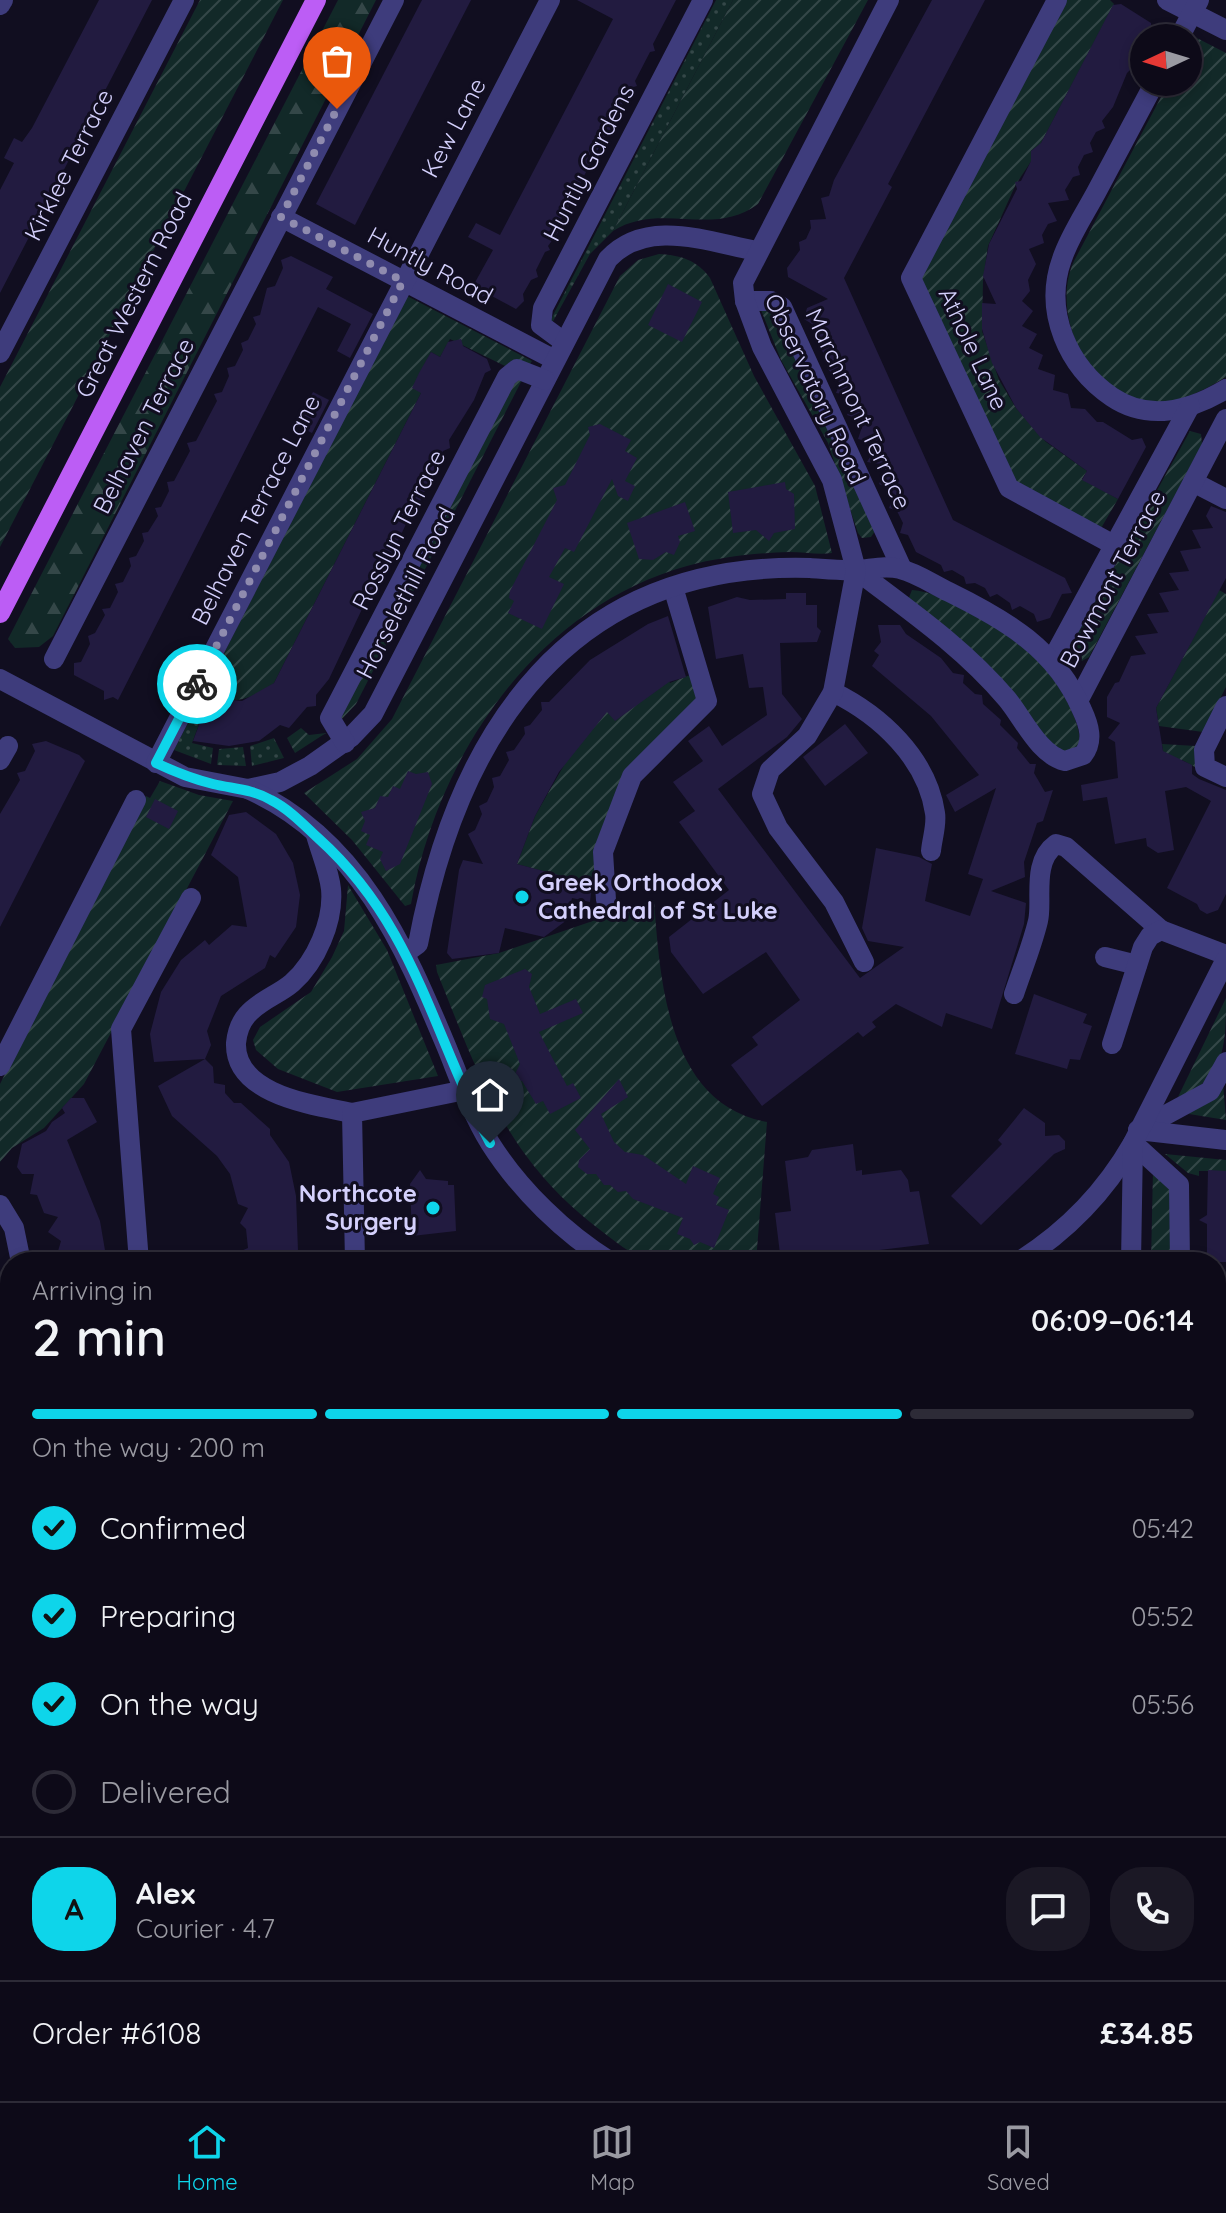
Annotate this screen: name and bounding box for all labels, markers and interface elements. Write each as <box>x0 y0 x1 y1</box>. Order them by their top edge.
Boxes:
north arrow <box>1130 24 1202 96</box>
map controls <box>1130 24 1202 96</box>
pin <box>303 27 371 109</box>
icon: bag <box>315 39 359 83</box>
street label: Kew Lane <box>414 73 492 183</box>
street label: Huntly Gardens <box>536 79 640 246</box>
street label: Kirklee Terrace <box>17 84 119 245</box>
street label: Great Western Road <box>68 187 198 402</box>
street label: Huntly Road <box>363 220 498 311</box>
street label: Athole Lane <box>932 283 1015 415</box>
street label: Observatory Road <box>759 288 873 489</box>
street label: Marchmont Terrace <box>799 303 919 514</box>
street label: Belhaven Terrace <box>86 333 200 518</box>
street label: Belhaven Terrace Lane <box>184 389 326 630</box>
street label: Rosslyn Terrace <box>345 444 451 615</box>
street label: Bowmont Terrace <box>1053 485 1172 673</box>
street label: Horselethill Road <box>349 502 461 683</box>
courier <box>157 644 237 724</box>
icon: bike <box>175 662 219 706</box>
place label: Greek Orthodox Cathedral of St Luke <box>538 867 778 925</box>
marker: Greek Orthodox Cathedral of St Luke <box>513 888 531 906</box>
pin <box>456 1061 524 1143</box>
icon: home <box>468 1073 512 1117</box>
place label: Northcote Surgery <box>299 1178 417 1236</box>
marker: Northcote Surgery <box>424 1199 442 1217</box>
text: Arriving in <box>32 1274 153 1307</box>
text: 06:09–06:14 <box>1031 1301 1194 1339</box>
text: 2 min <box>32 1304 166 1369</box>
text: On the way · 200 m <box>32 1431 265 1464</box>
icon: check <box>32 1506 76 1550</box>
text: Confirmed <box>100 1509 246 1547</box>
text: 05:42 <box>1131 1512 1194 1545</box>
icon: check <box>32 1594 76 1638</box>
text: Preparing <box>100 1597 236 1635</box>
text: 05:52 <box>1131 1600 1194 1633</box>
icon: check <box>32 1682 76 1726</box>
text: On the way <box>100 1685 259 1723</box>
text: 05:56 <box>1131 1688 1194 1721</box>
text: Delivered <box>100 1773 231 1811</box>
button: chat <box>1006 1867 1090 1951</box>
button: phone <box>1110 1867 1194 1951</box>
text: Alex <box>136 1874 195 1912</box>
text: A <box>64 1890 84 1928</box>
text: Courier · 4.7 <box>136 1912 275 1945</box>
text: Order #6108 <box>32 2014 202 2052</box>
text: £34.85 <box>1100 2014 1194 2052</box>
tab: Home <box>176 2120 238 2196</box>
tab: Map <box>590 2120 635 2196</box>
tab: Saved <box>987 2120 1050 2196</box>

